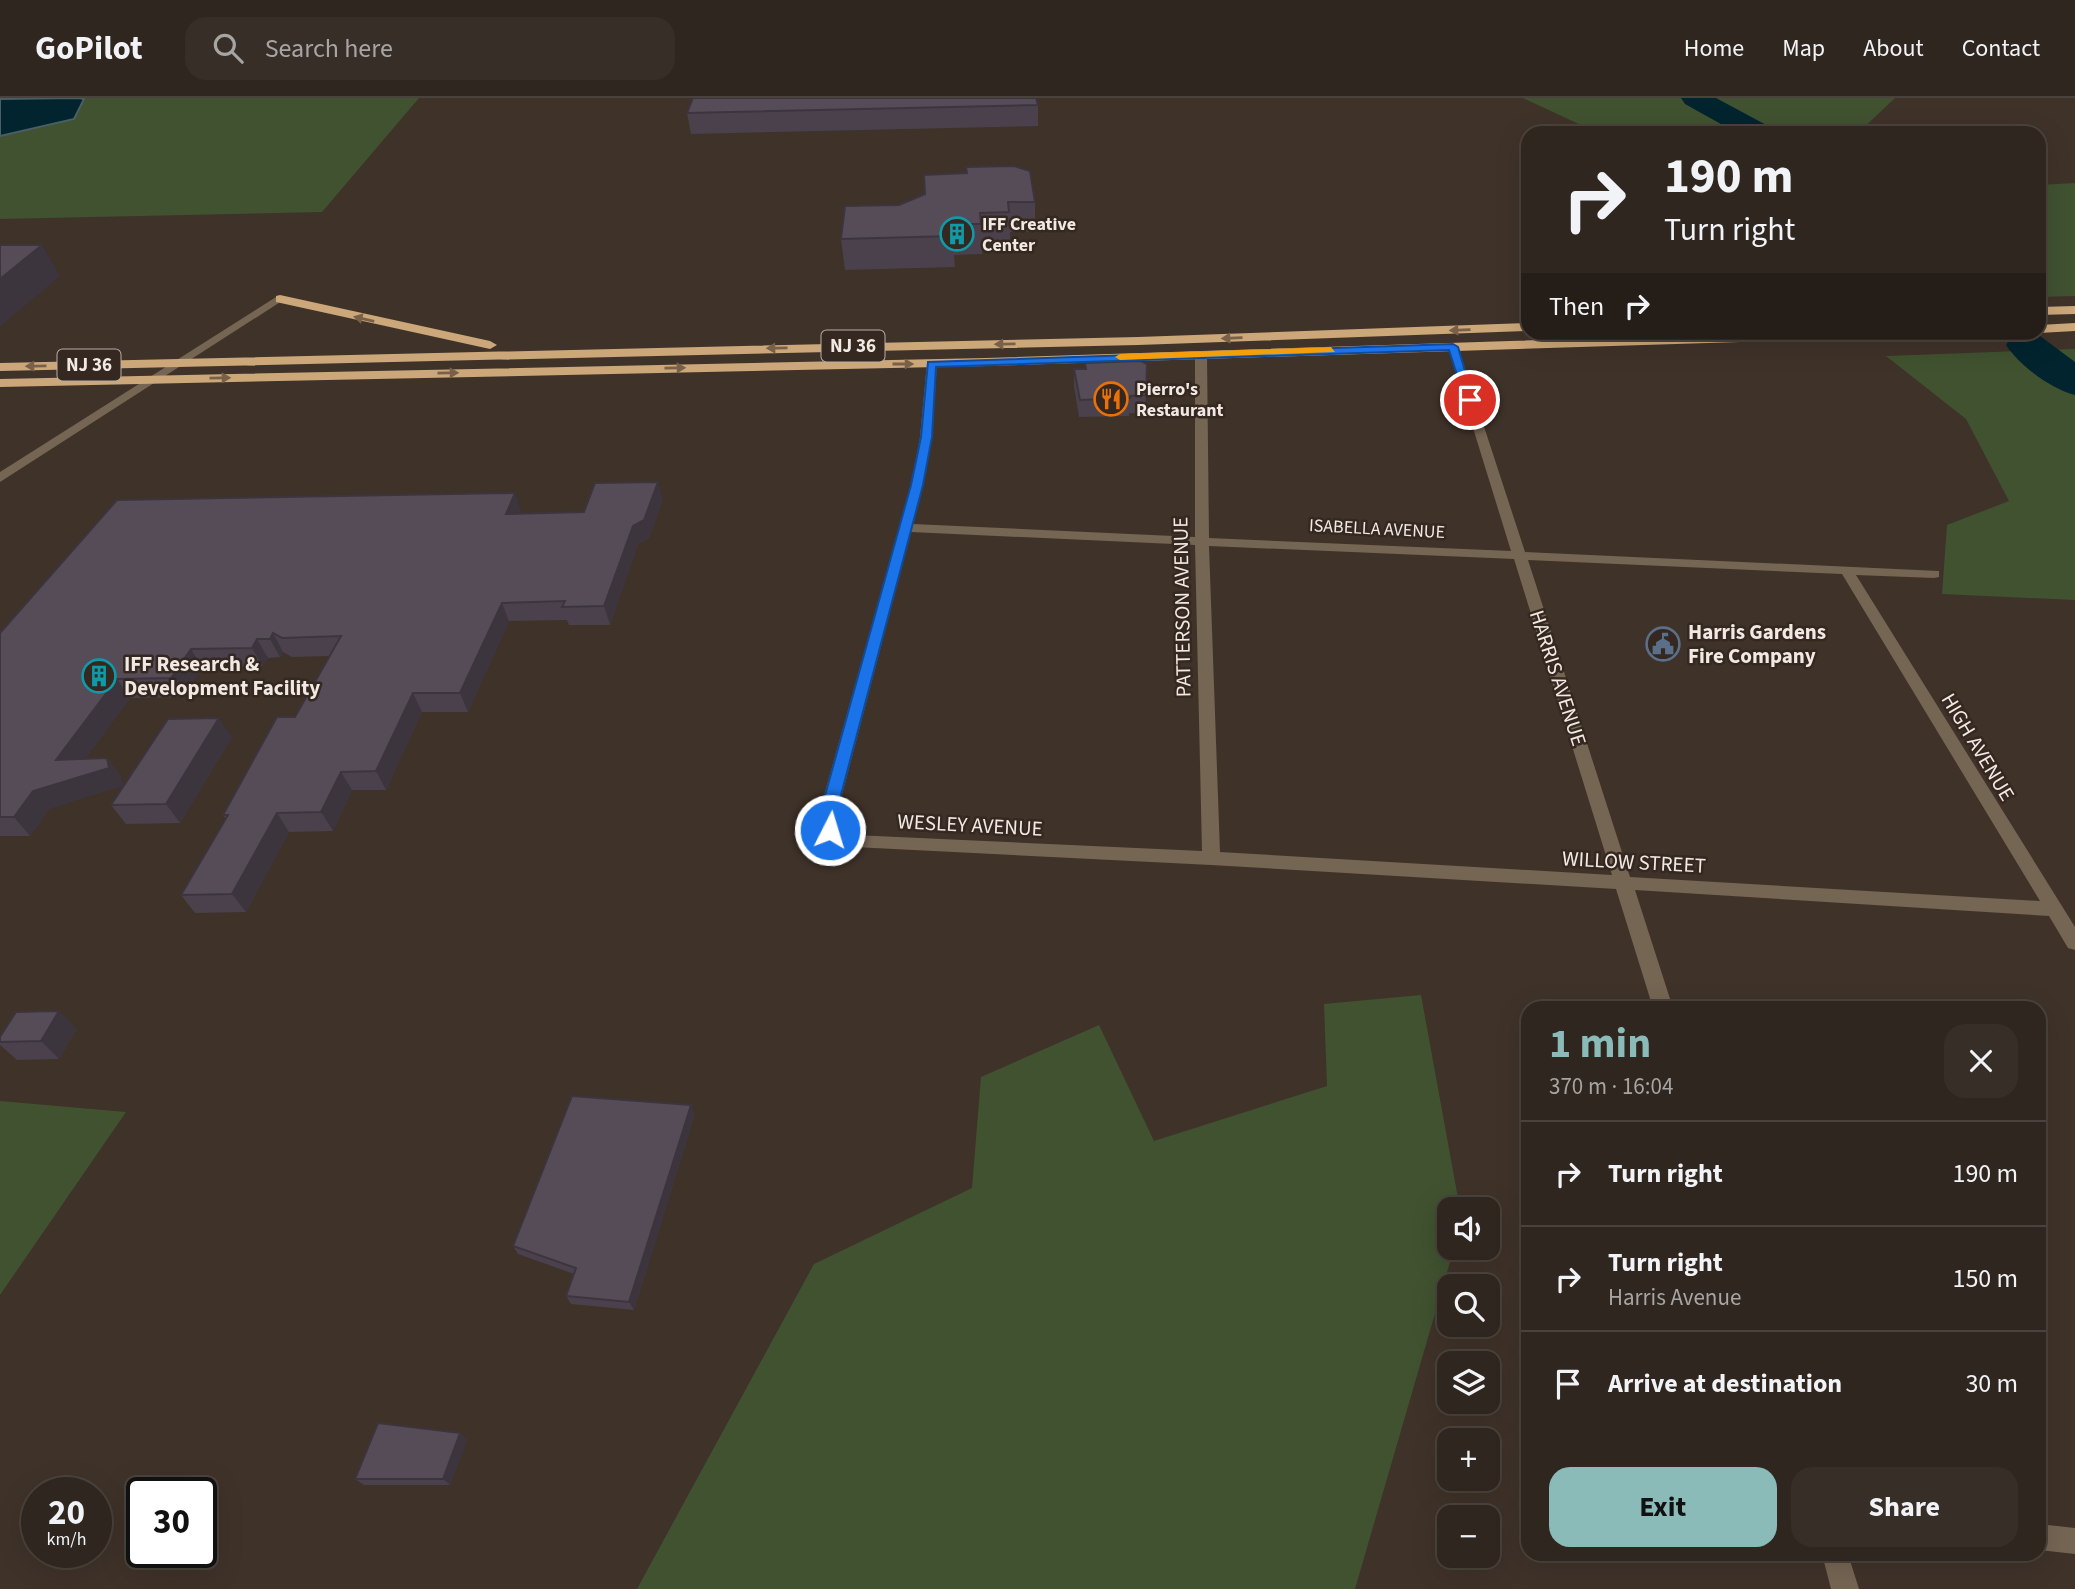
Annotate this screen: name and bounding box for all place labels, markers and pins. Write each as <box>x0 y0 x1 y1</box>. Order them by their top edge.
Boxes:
place label: IFF Creative Center <box>982 212 1076 258</box>
building icon: IFF Creative Center <box>938 215 976 253</box>
pin <box>1440 370 1500 430</box>
place label: Pierro's Restaurant <box>1136 377 1223 423</box>
restaurant icon: Pierro's Restaurant <box>1092 380 1130 418</box>
place label: Harris Gardens Fire Company <box>1688 617 1826 671</box>
public building icon: Harris Gardens Fire Company <box>1644 625 1682 663</box>
place label: IFF Research & Development Facility <box>124 649 320 703</box>
building icon: IFF Research & Development Facility <box>80 657 118 695</box>

